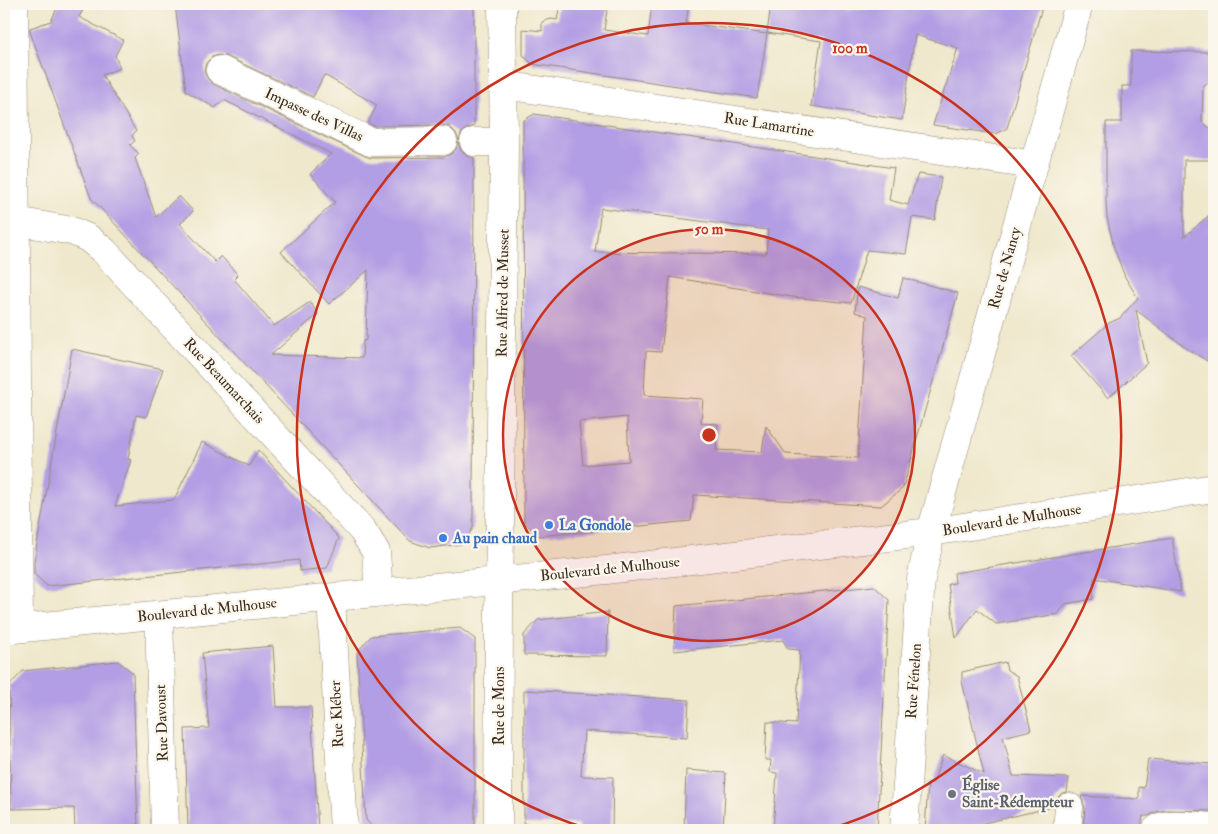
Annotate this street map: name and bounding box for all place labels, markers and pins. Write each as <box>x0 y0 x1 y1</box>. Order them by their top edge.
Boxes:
centre of rings <box>700 426 718 444</box>
place label: La Gondole <box>559 516 632 535</box>
marker: La Gondole <box>543 519 555 531</box>
place label: Au pain chaud <box>452 529 538 549</box>
marker: Au pain chaud <box>437 532 449 544</box>
place label: Église Saint-Rédempteur <box>962 774 1074 813</box>
marker: Église Saint-Rédempteur <box>946 788 958 800</box>

